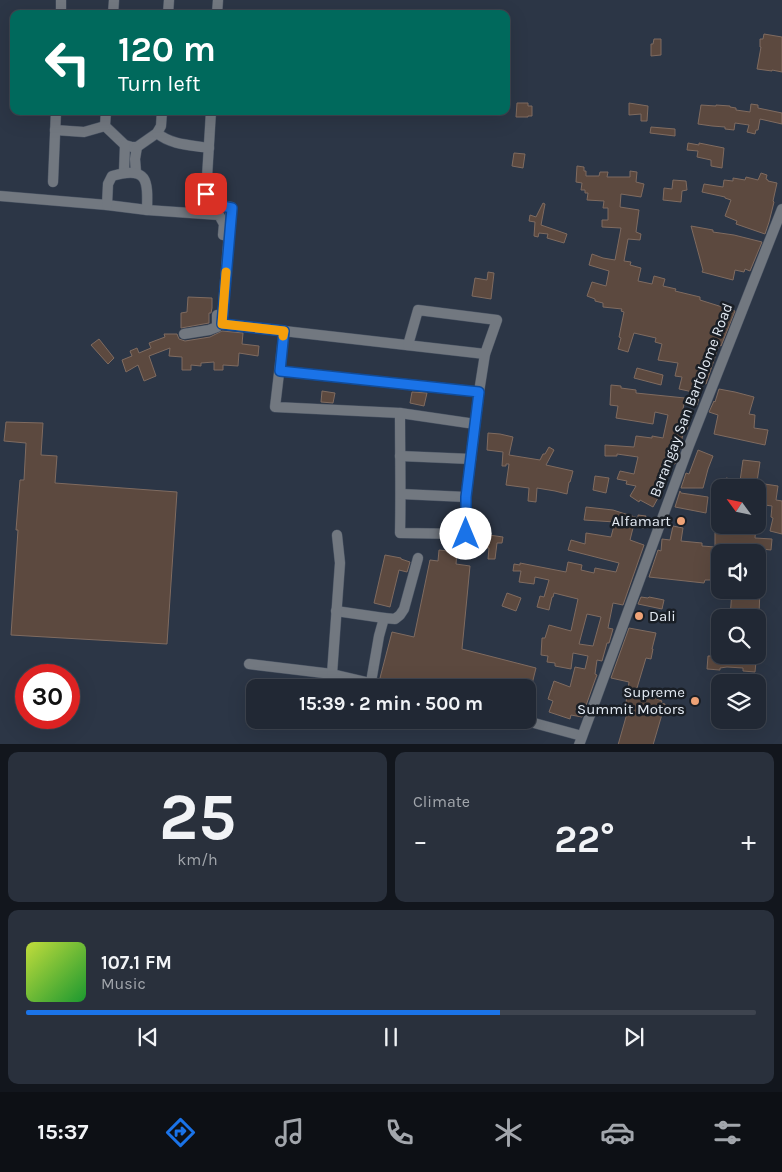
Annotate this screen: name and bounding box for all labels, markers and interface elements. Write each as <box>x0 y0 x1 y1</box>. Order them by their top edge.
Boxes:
text: 120 m <box>118 29 216 70</box>
icon: left <box>35 30 100 95</box>
text: Turn left <box>118 71 201 97</box>
pin <box>185 173 227 215</box>
icon: arrive <box>192 180 220 208</box>
street label: Barangay San Bartolome Road <box>646 300 736 500</box>
north arrow <box>711 479 766 534</box>
map controls <box>711 479 766 729</box>
position arrow <box>439 507 491 559</box>
place label: Alfamart <box>611 512 671 530</box>
marker: Alfamart <box>675 515 687 527</box>
button: sound <box>711 544 766 599</box>
place label: Dali <box>649 607 676 625</box>
button: search <box>711 609 766 664</box>
marker: Dali <box>633 610 645 622</box>
speed limit sign: 30 <box>15 664 80 729</box>
button: layers <box>711 674 766 729</box>
place label: Supreme Summit Motors <box>577 683 685 718</box>
text: 15:39 · 2 min · 500 m <box>299 693 483 715</box>
marker: Supreme Summit Motors <box>689 695 701 707</box>
text: 25 <box>159 779 236 855</box>
text: Climate <box>413 792 470 811</box>
text: 22° <box>554 817 615 862</box>
text: − <box>413 824 428 857</box>
text: + <box>741 824 756 857</box>
text: km/h <box>177 850 218 869</box>
text: 107.1 FM <box>101 952 172 974</box>
text: Music <box>101 974 146 993</box>
icon: previous <box>134 1023 162 1051</box>
icon: pause <box>377 1023 405 1051</box>
icon: next <box>620 1023 648 1051</box>
icon: directions <box>163 1115 198 1150</box>
icon: music <box>272 1115 307 1150</box>
icon: phone <box>382 1115 417 1150</box>
icon: climate <box>491 1115 526 1150</box>
icon: car <box>600 1115 635 1150</box>
icon: filters <box>710 1115 745 1150</box>
text: 15:37 <box>37 1119 88 1145</box>

